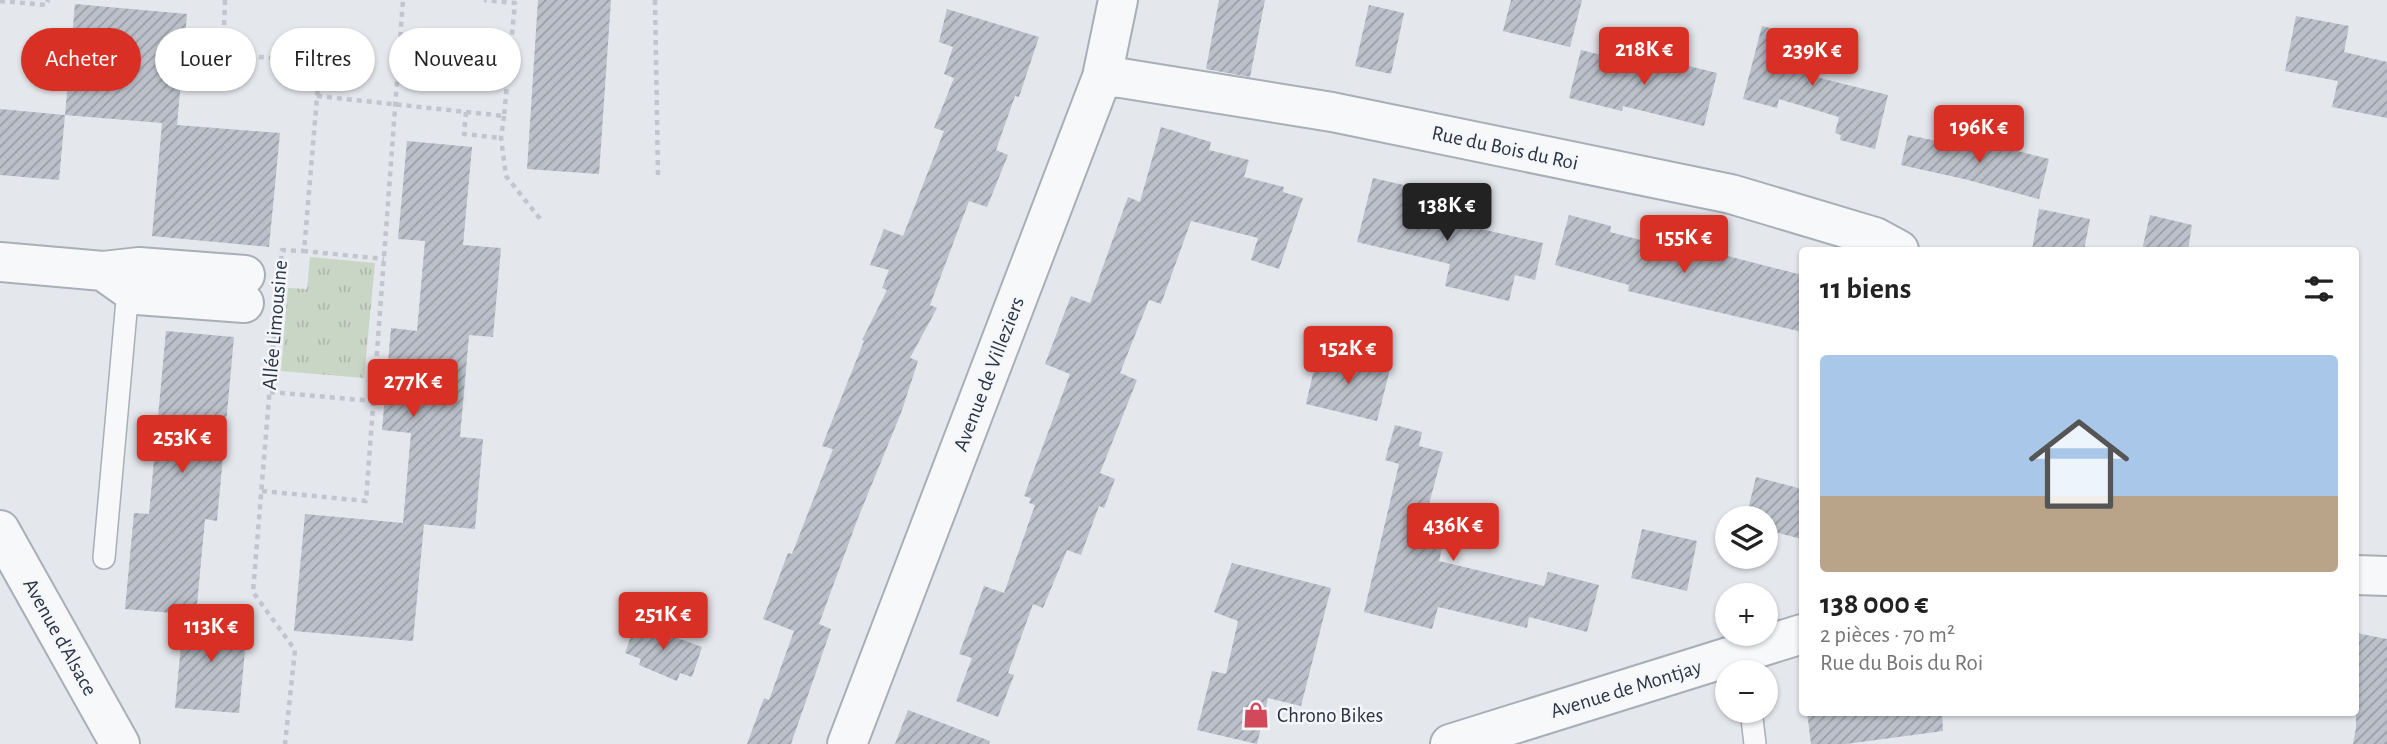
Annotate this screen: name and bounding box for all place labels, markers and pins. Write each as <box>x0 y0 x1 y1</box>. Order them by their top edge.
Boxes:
pin: 218K € <box>1587 28 1701 87</box>
pin: 239K € <box>1755 28 1869 88</box>
pin: 196K € <box>1922 106 2036 165</box>
pin: 138K € <box>1390 184 1504 243</box>
pin: 155K € <box>1627 216 1741 275</box>
pin: 152K € <box>1291 326 1405 386</box>
pin: 277K € <box>356 360 470 419</box>
pin: 253K € <box>125 416 239 475</box>
pin: 436K € <box>1396 504 1510 563</box>
pin: 251K € <box>606 592 720 652</box>
pin: 113K € <box>154 604 268 664</box>
shop icon: Chrono Bikes <box>1241 700 1271 730</box>
place label: Chrono Bikes <box>1277 705 1383 726</box>

